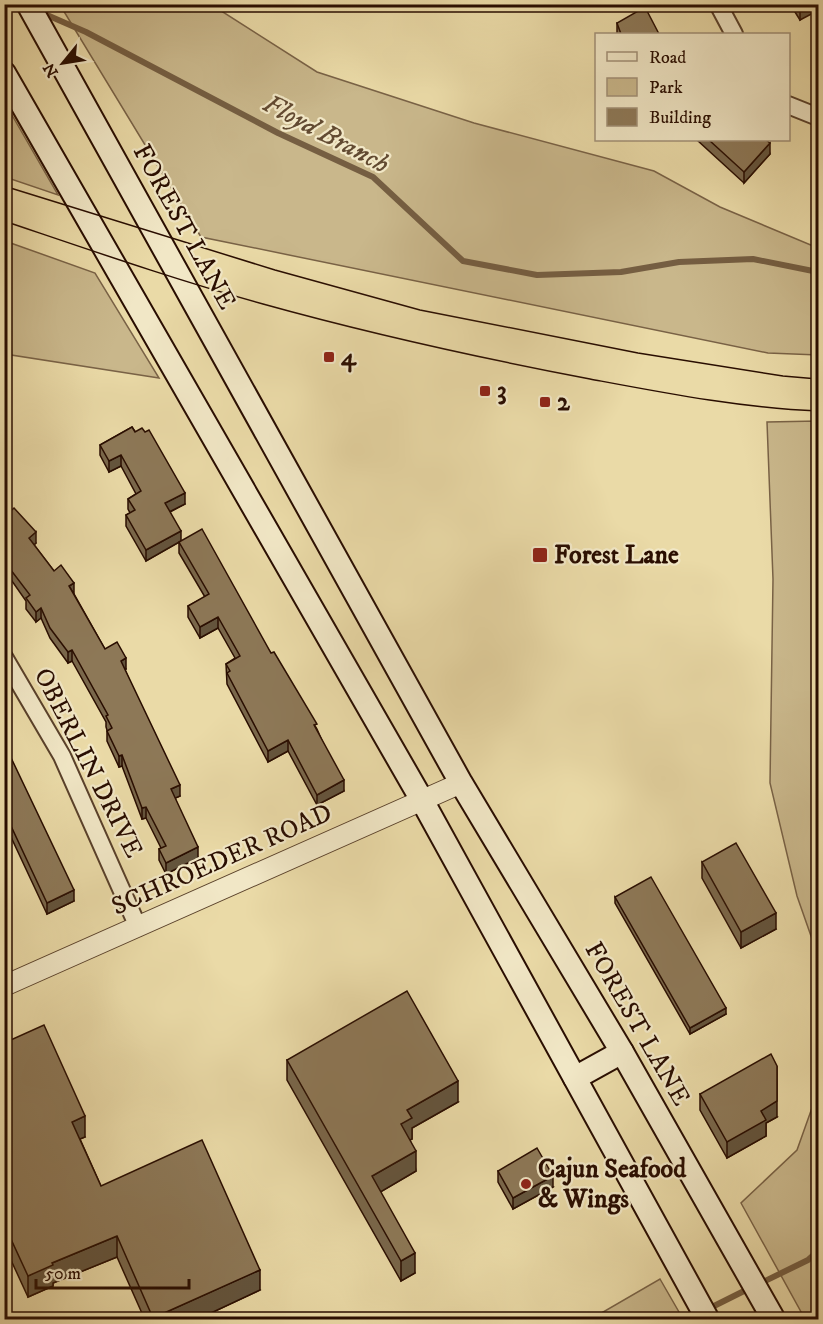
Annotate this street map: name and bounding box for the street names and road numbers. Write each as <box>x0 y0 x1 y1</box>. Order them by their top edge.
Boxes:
street label: FOREST LANE <box>125 138 243 316</box>
street label: OBERLIN DRIVE <box>26 663 150 863</box>
street label: SCHROEDER ROAD <box>107 797 337 923</box>
street label: FOREST LANE <box>577 936 697 1112</box>

